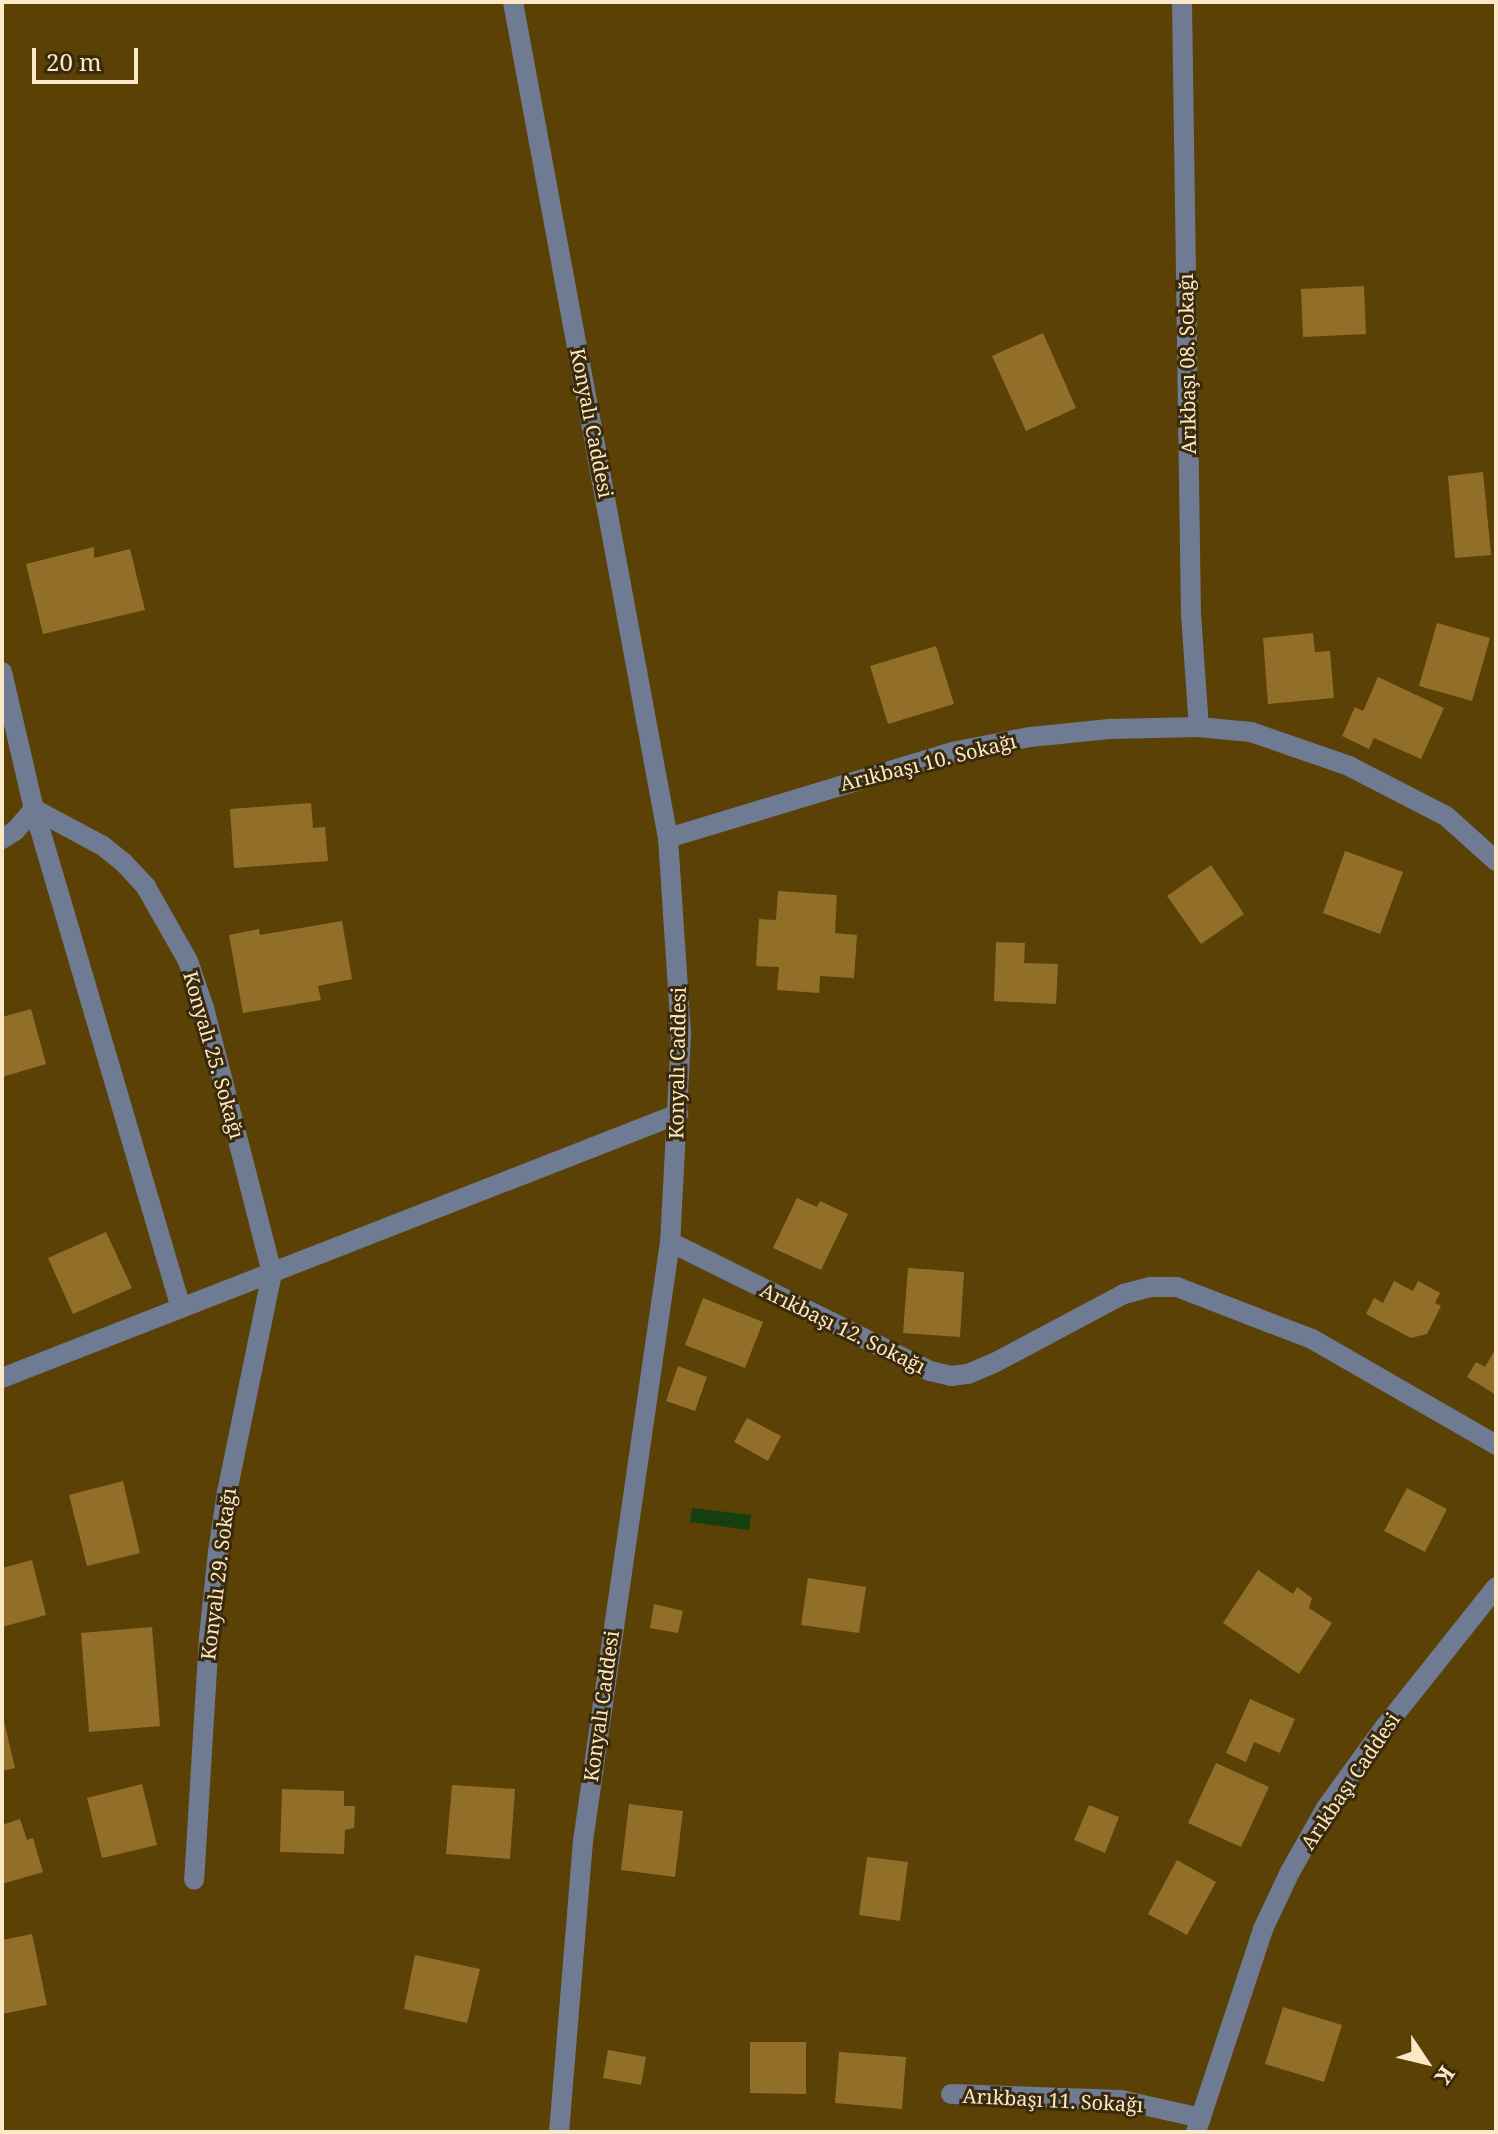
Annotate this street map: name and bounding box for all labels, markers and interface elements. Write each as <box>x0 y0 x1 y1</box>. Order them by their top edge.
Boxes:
scale bar <box>36 32 142 82</box>
text: 20 m <box>46 45 102 78</box>
street label: Arıkbaşı 08. Sokağı <box>1173 273 1201 455</box>
street label: Konyalı Caddesi <box>566 346 618 500</box>
street label: Arıkbaşı 10. Sokağı <box>837 728 1019 796</box>
street label: Konyalı 25. Sokağı <box>179 968 249 1142</box>
street label: Konyalı Caddesi <box>664 987 690 1139</box>
street label: Arıkbaşı 12. Sokağı <box>756 1278 930 1378</box>
street label: Konyalı 29. Sokağı <box>196 1487 240 1661</box>
street label: Konyalı Caddesi <box>579 1629 623 1783</box>
street label: Arıkbaşı Caddesi <box>1295 1708 1405 1854</box>
north arrow <box>1386 2022 1466 2102</box>
text: K <box>1429 2061 1463 2091</box>
street label: Arıkbaşı 11. Sokağı <box>962 2083 1144 2117</box>

